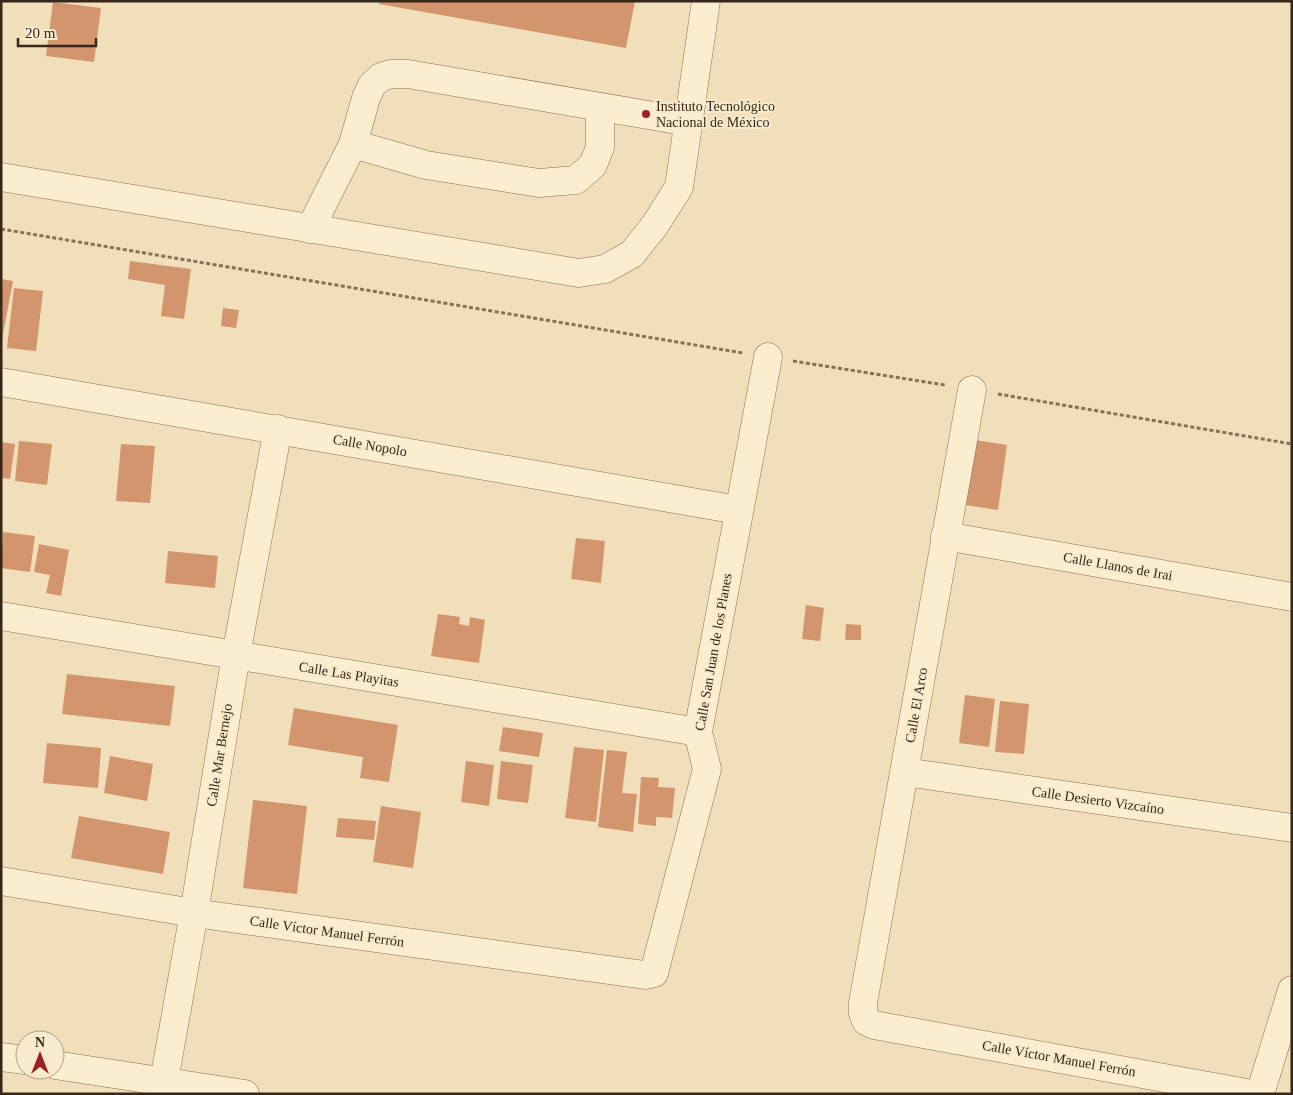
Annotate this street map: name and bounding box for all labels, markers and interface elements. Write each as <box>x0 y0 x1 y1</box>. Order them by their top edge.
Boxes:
scale bar <box>18 15 95 47</box>
text: 20 m <box>25 25 56 41</box>
place label: Instituto Tecnológico Nacional de México <box>656 99 775 130</box>
marker: Instituto Tecnológico Nacional de México <box>640 108 652 120</box>
street label: Calle Nopolo <box>332 432 408 459</box>
street label: Calle Llanos de Irai <box>1062 549 1174 584</box>
street label: Calle San Juan de los Planes <box>692 572 735 732</box>
street label: Calle Las Playitas <box>298 659 400 690</box>
street label: Calle El Arco <box>902 666 930 744</box>
street label: Calle Mar Bernejo <box>204 702 235 808</box>
street label: Calle Desierto Vizcaíno <box>1031 784 1165 817</box>
street label: Calle Víctor Manuel Ferrón <box>249 913 405 950</box>
north arrow <box>15 1030 65 1080</box>
text: N <box>35 1035 45 1050</box>
street label: Calle Víctor Manuel Ferrón <box>981 1038 1137 1079</box>

